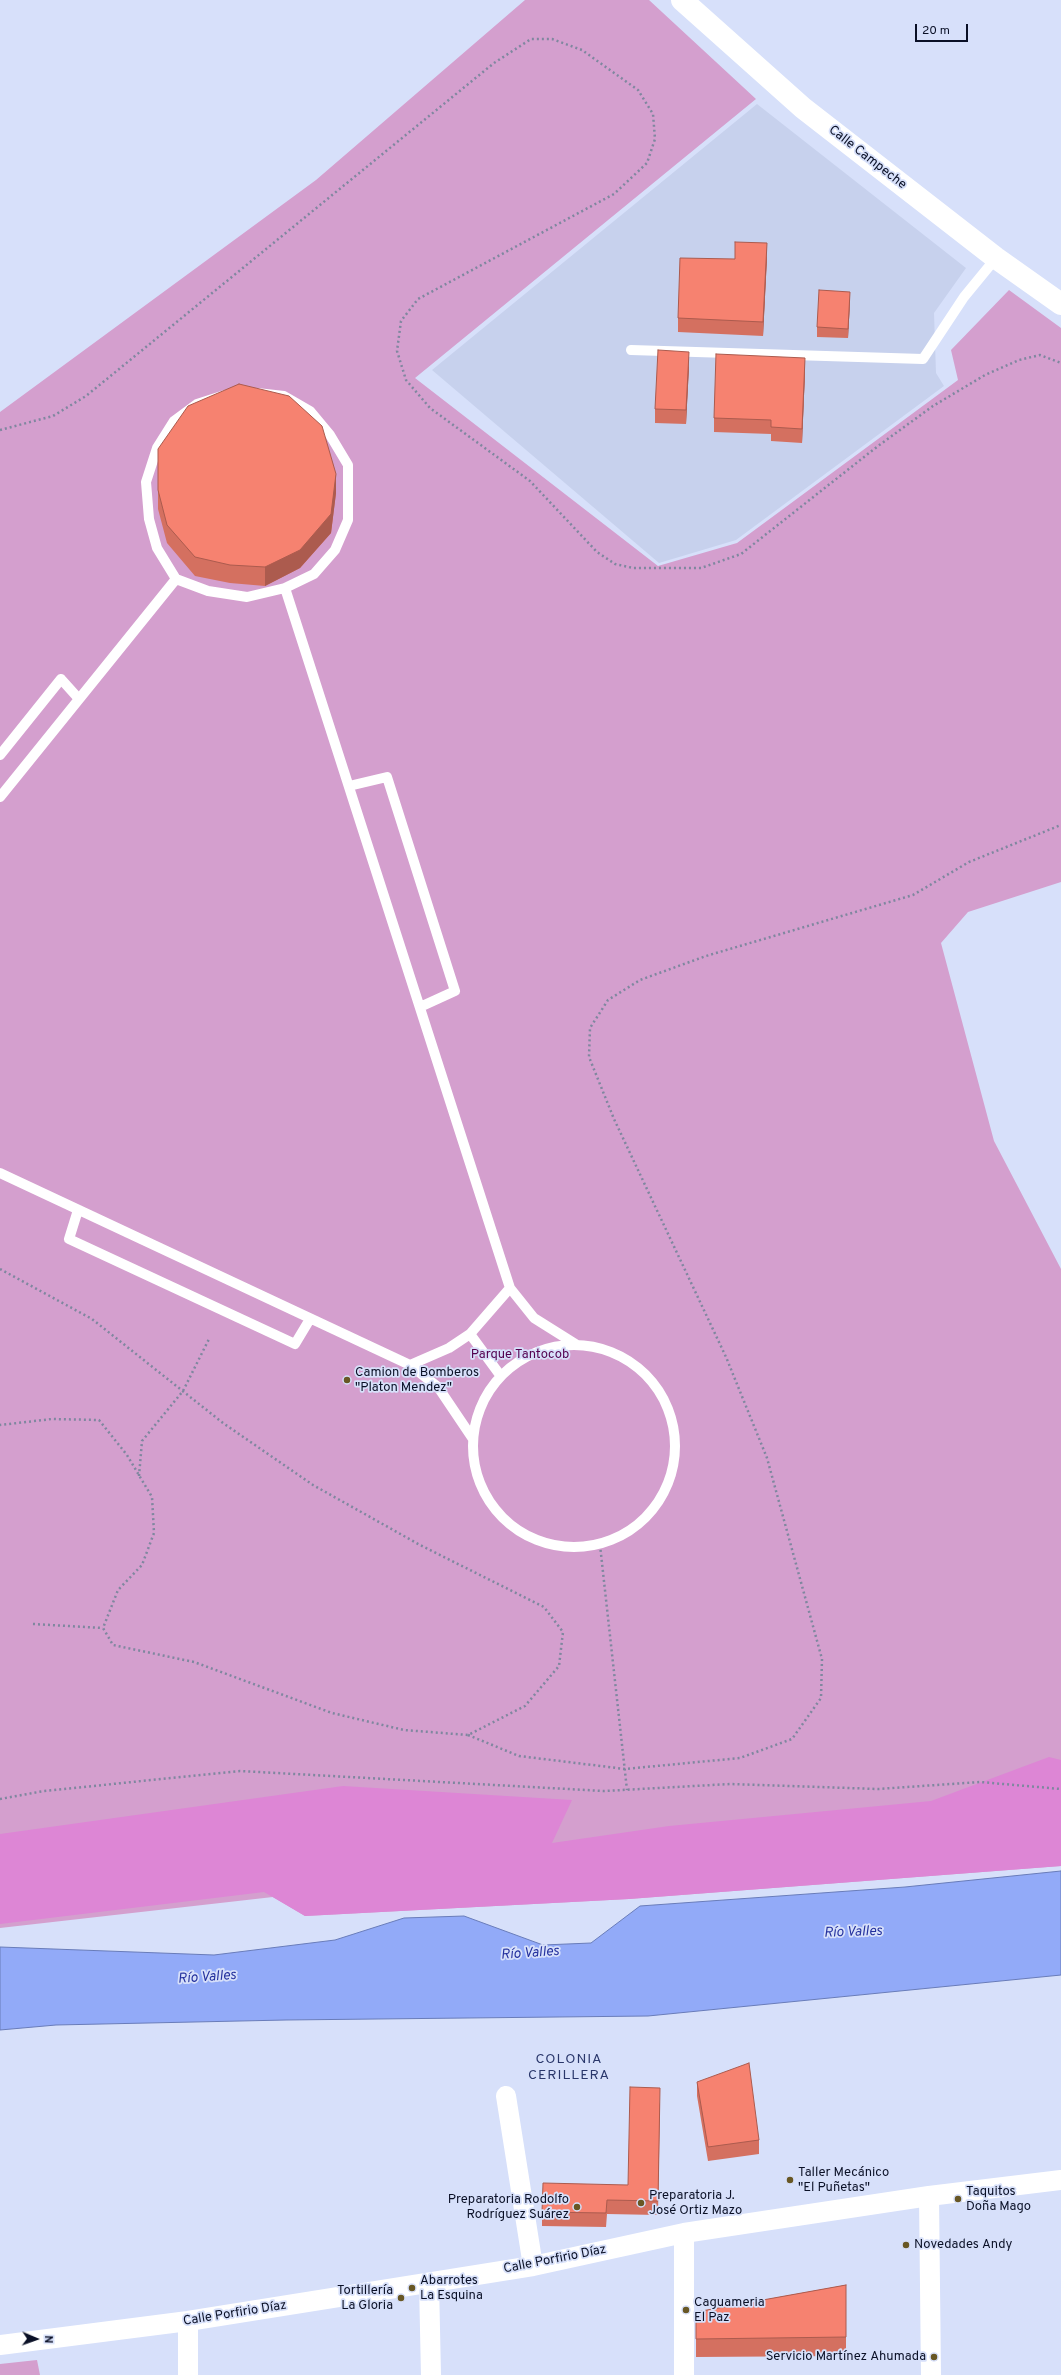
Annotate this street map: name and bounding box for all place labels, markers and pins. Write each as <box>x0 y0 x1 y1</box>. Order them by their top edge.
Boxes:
place label: Camion de Bomberos "Platon Mendez" <box>355 1365 479 1396</box>
marker: Camion de Bomberos "Platon Mendez" <box>342 1375 352 1385</box>
place label: Taller Mecánico "El Puñetas" <box>798 2165 889 2196</box>
marker: Taller Mecánico "El Puñetas" <box>785 2175 795 2185</box>
place label: Taquitos Doña Mago <box>966 2184 1031 2215</box>
place label: Preparatoria J. José Ortiz Mazo <box>649 2188 742 2219</box>
place label: Preparatoria Rodolfo Rodríguez Suárez <box>448 2192 569 2223</box>
marker: Taquitos Doña Mago <box>953 2194 963 2204</box>
marker: Preparatoria J. José Ortiz Mazo <box>636 2198 646 2208</box>
marker: Preparatoria Rodolfo Rodríguez Suárez <box>572 2202 582 2212</box>
place label: Novedades Andy <box>914 2237 1012 2253</box>
marker: Novedades Andy <box>901 2240 911 2250</box>
place label: Abarrotes La Esquina <box>420 2273 483 2304</box>
place label: Tortillería La Gloria <box>337 2283 393 2314</box>
marker: Abarrotes La Esquina <box>407 2283 417 2293</box>
marker: Tortillería La Gloria <box>396 2293 406 2303</box>
place label: Caguameria El Paz <box>694 2295 765 2326</box>
marker: Caguameria El Paz <box>681 2305 691 2315</box>
place label: Servicio Martínez Ahumada <box>766 2349 926 2365</box>
marker: Servicio Martínez Ahumada <box>929 2352 939 2362</box>

